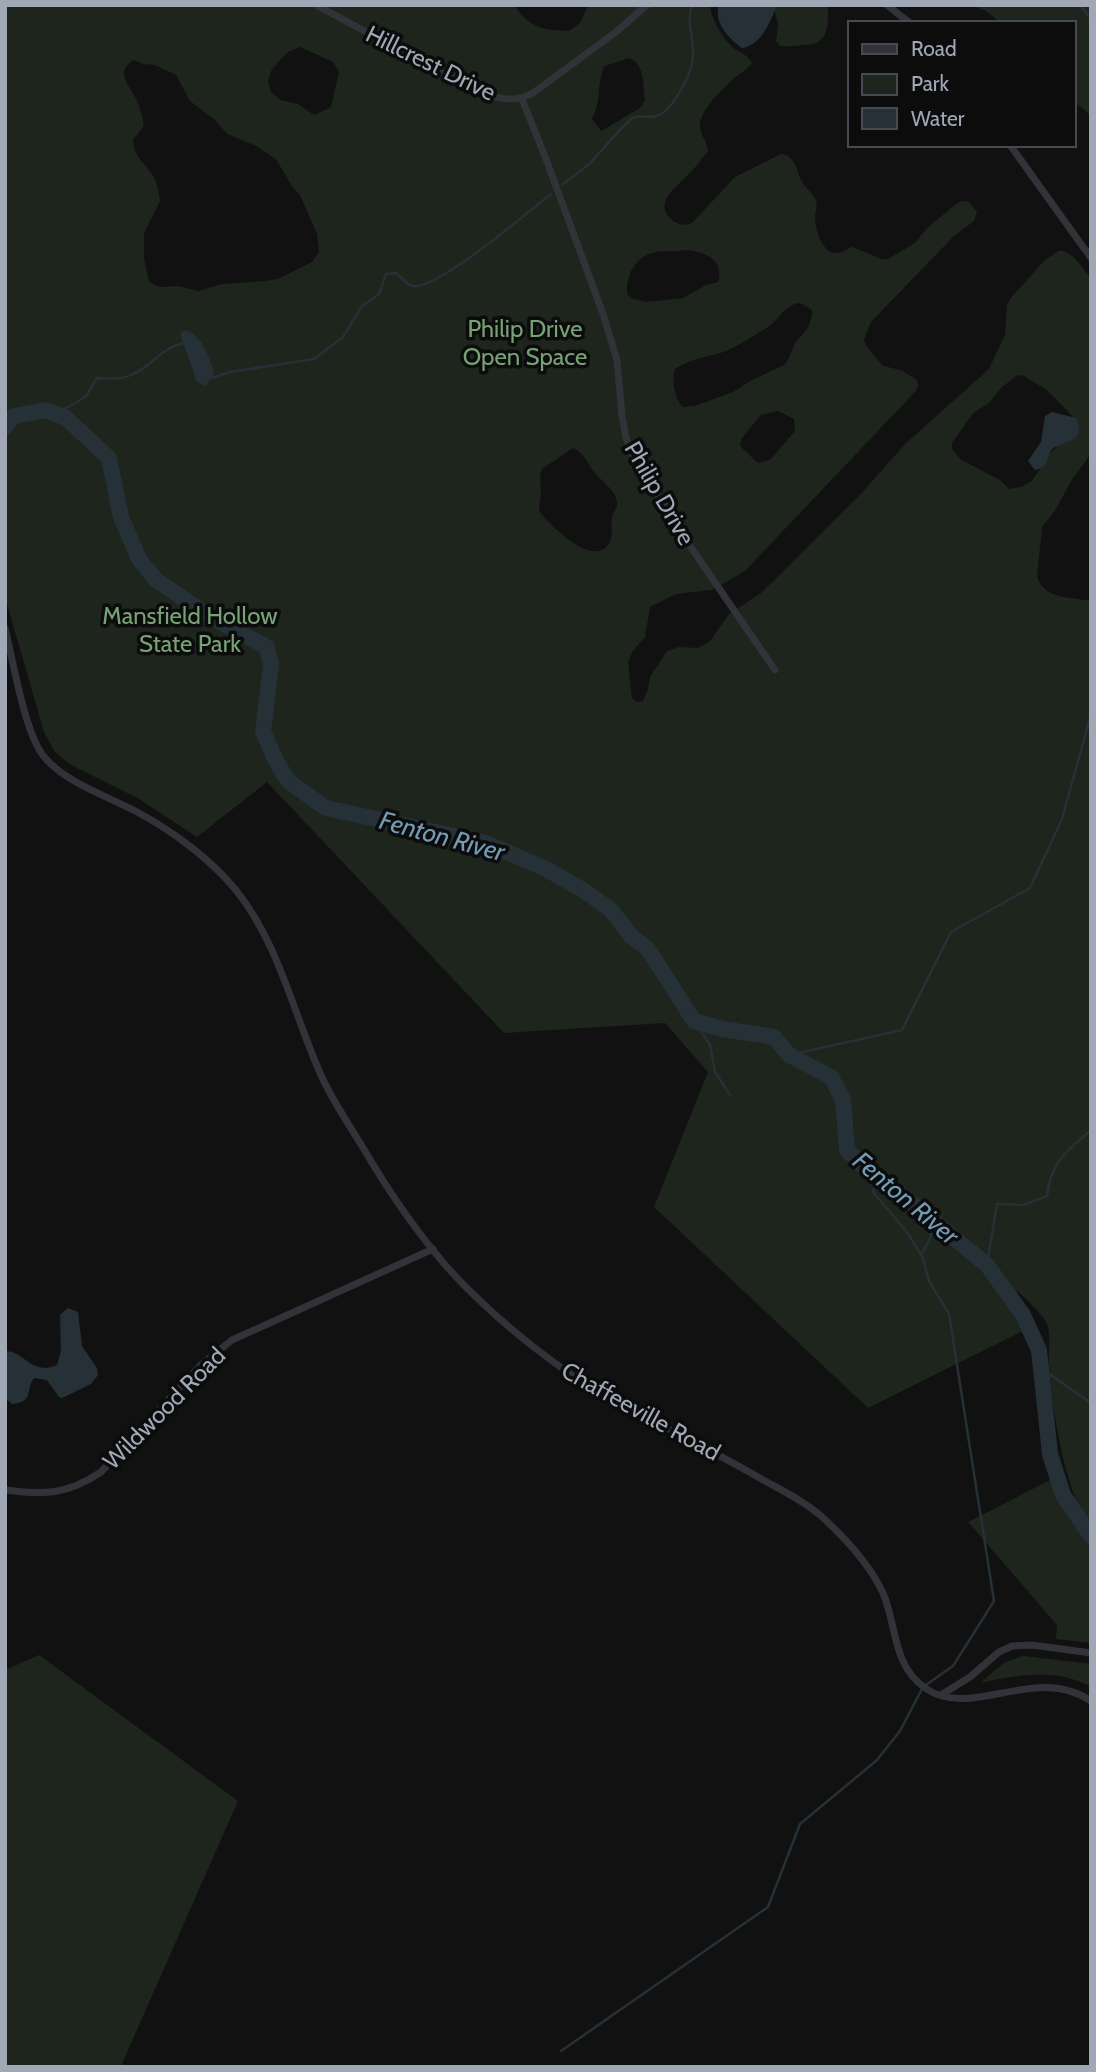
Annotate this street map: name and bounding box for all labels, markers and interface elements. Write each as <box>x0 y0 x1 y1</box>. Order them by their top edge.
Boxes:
street label: Hillcrest Drive <box>361 19 501 107</box>
legend <box>848 21 1075 147</box>
text: Road <box>911 36 957 61</box>
text: Park <box>911 71 949 96</box>
text: Water <box>911 106 965 131</box>
park label: Philip Drive Open Space <box>463 314 587 371</box>
street label: Philip Drive <box>619 436 701 550</box>
park label: Mansfield Hollow State Park <box>102 601 278 658</box>
water label: Fenton River <box>376 804 509 868</box>
water label: Fenton River <box>847 1145 966 1252</box>
street label: Wildwood Road <box>97 1341 231 1475</box>
street label: Chaffeeville Road <box>556 1355 726 1467</box>

